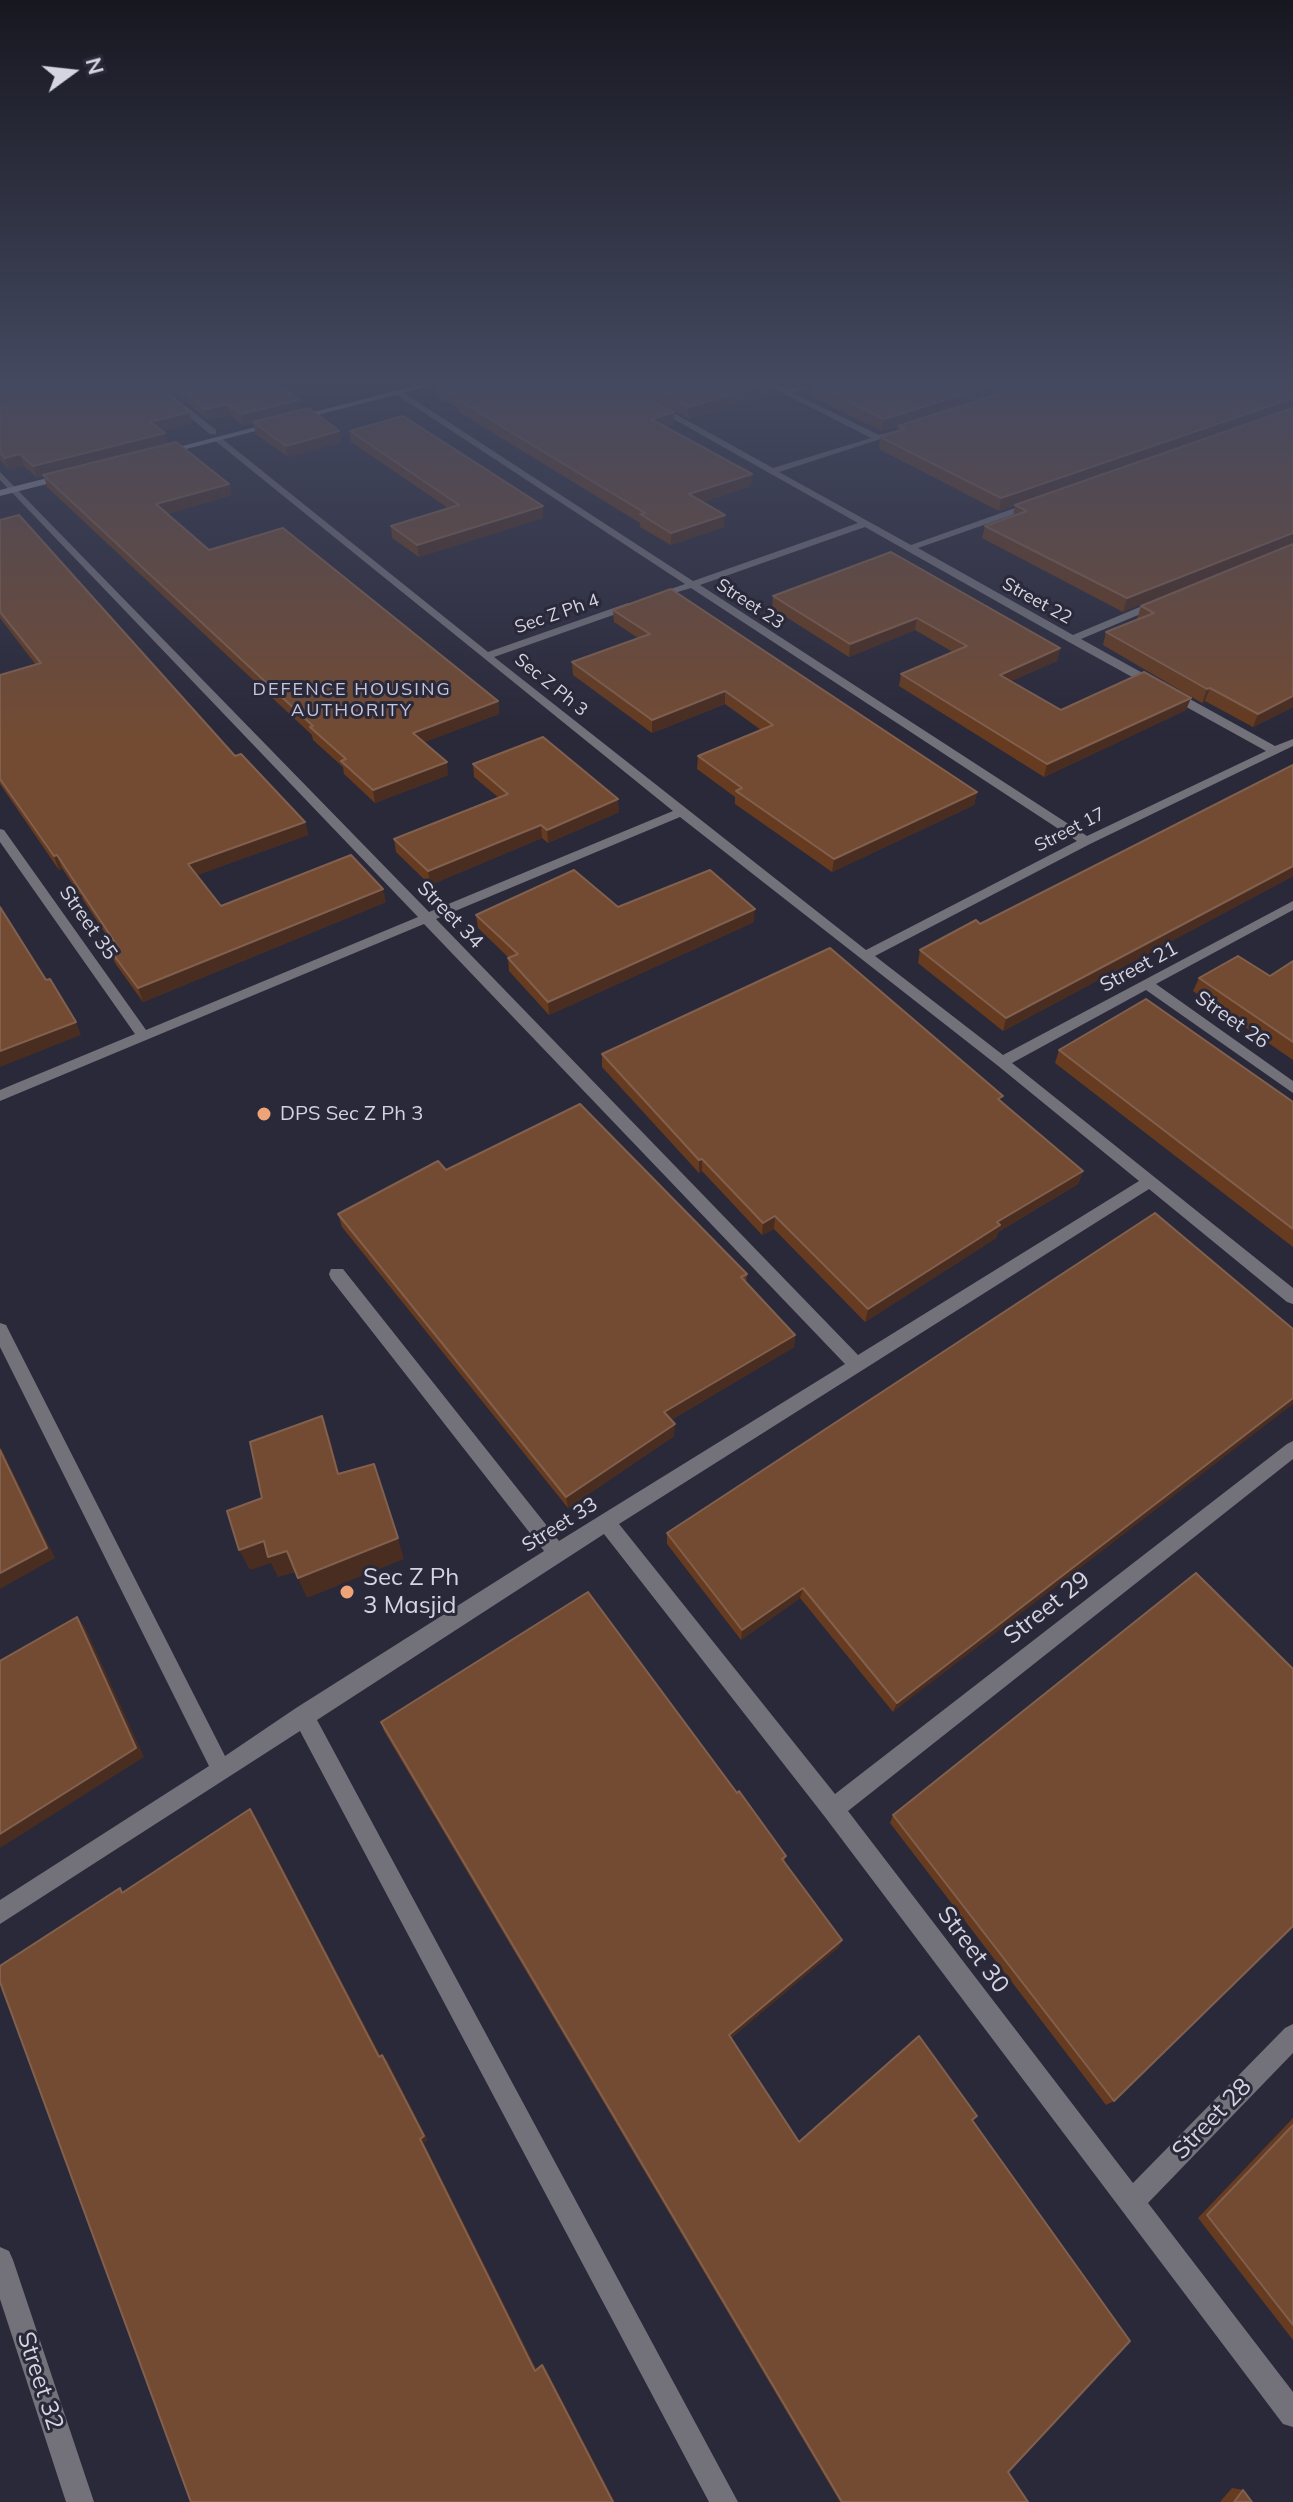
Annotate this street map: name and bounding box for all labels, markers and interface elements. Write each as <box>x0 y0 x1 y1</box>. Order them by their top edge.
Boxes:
north arrow <box>32 32 112 112</box>
text: N <box>80 54 111 77</box>
street label: Street 22 <box>998 573 1076 629</box>
street label: Street 23 <box>712 574 788 634</box>
street label: Sec Z Ph 4 <box>512 589 602 639</box>
street label: Sec Z Ph 3 <box>510 649 592 721</box>
district label: DEFENCE HOUSING AUTHORITY <box>252 679 452 722</box>
street label: Street 17 <box>1031 803 1109 857</box>
street label: Street 34 <box>412 876 488 954</box>
street label: Street 35 <box>54 881 122 965</box>
street label: Street 21 <box>1096 937 1182 997</box>
street label: Street 26 <box>1190 986 1274 1054</box>
place label: DPS Sec Z Ph 3 <box>280 1102 423 1126</box>
marker: DPS Sec Z Ph 3 <box>255 1105 273 1123</box>
street label: Street 33 <box>518 1492 602 1558</box>
place label: Sec Z Ph 3 Masjid <box>363 1564 459 1620</box>
street label: Street 29 <box>998 1565 1096 1651</box>
marker: Sec Z Ph 3 Masjid <box>338 1583 356 1601</box>
street label: Street 30 <box>931 1901 1015 1999</box>
street label: Street 28 <box>1166 2073 1258 2165</box>
street label: Street 32 <box>11 2328 69 2434</box>

